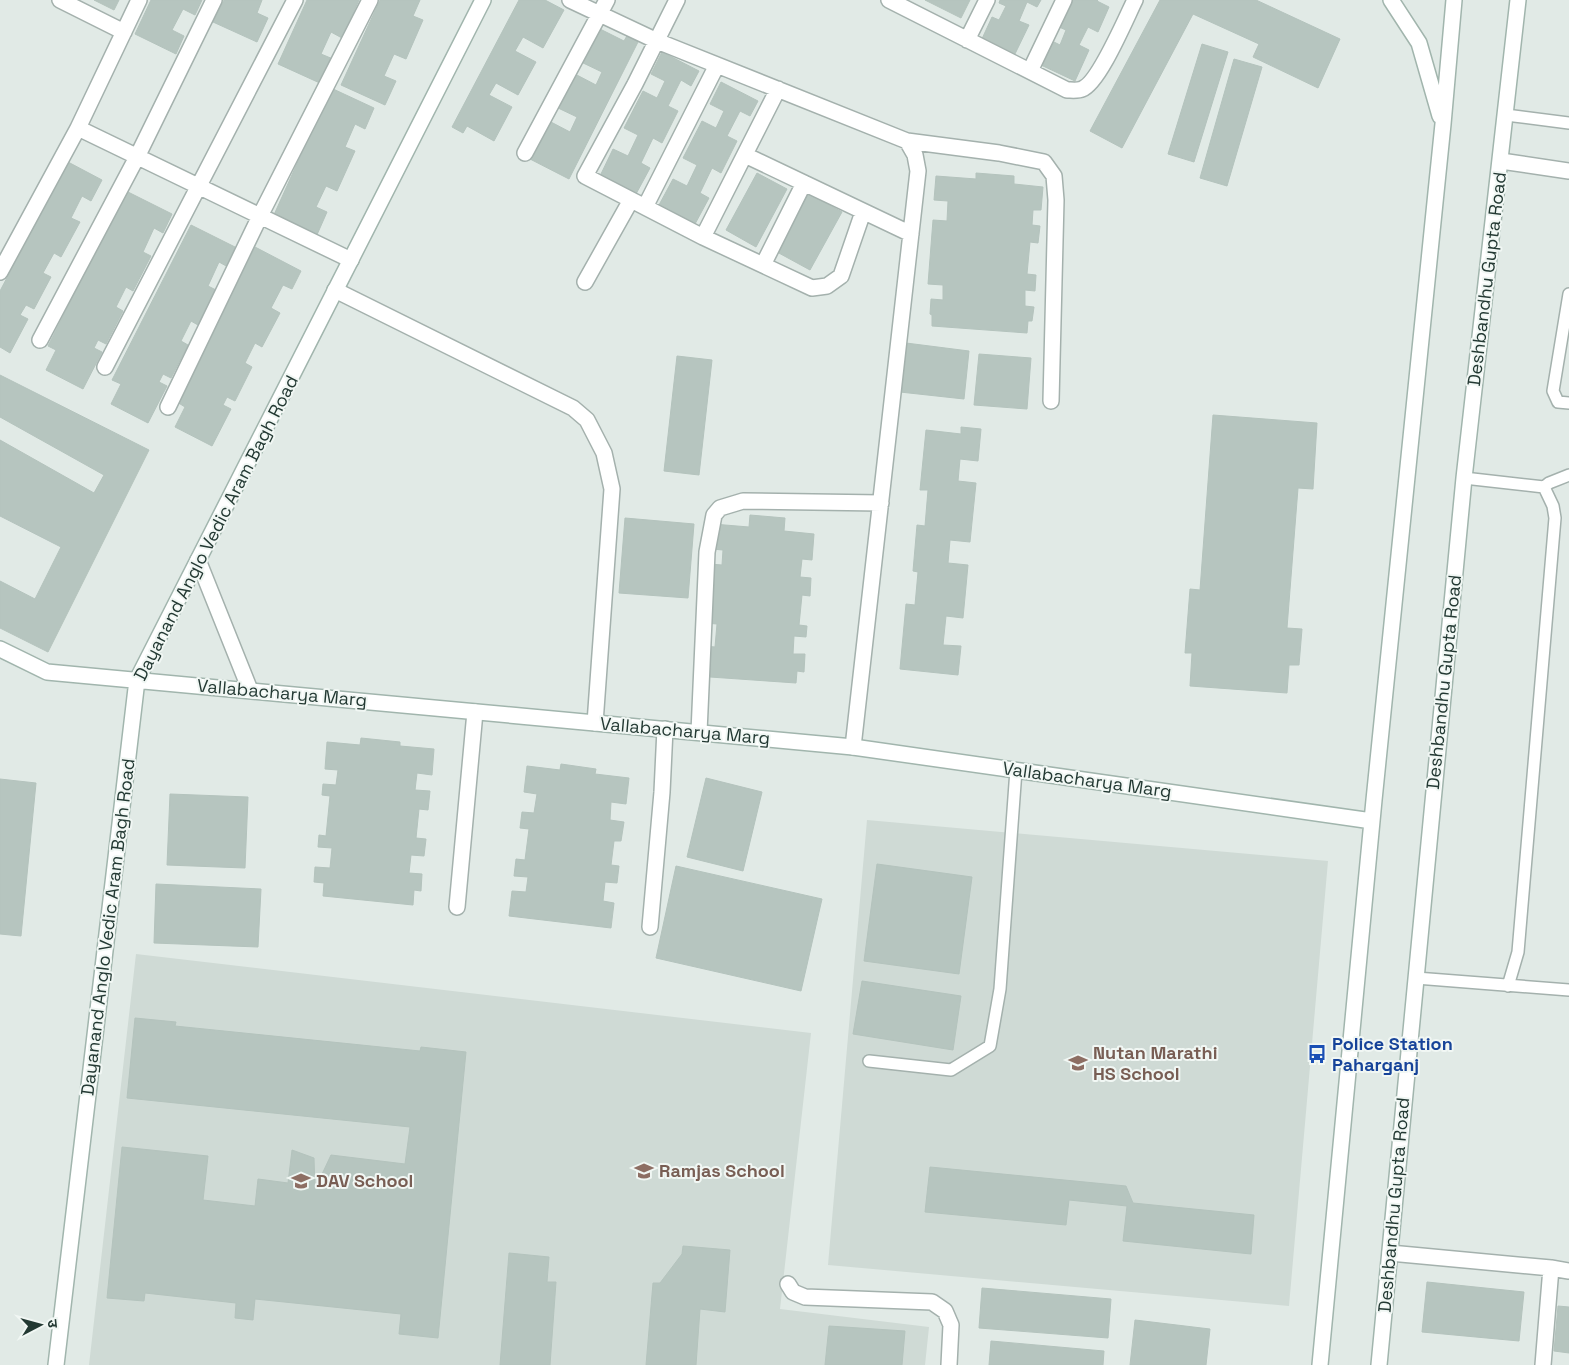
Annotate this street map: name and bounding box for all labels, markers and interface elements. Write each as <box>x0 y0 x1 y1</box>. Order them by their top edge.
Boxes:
street label: Deshbandhu Gupta Road <box>1462 170 1511 387</box>
street label: Dayanand Anglo Vedic Aram Bagh Road <box>128 371 303 684</box>
street label: Deshbandhu Gupta Road <box>1421 573 1466 790</box>
street label: Vallabacharya Marg <box>196 674 368 711</box>
street label: Vallabacharya Marg <box>599 712 771 749</box>
street label: Vallabacharya Marg <box>1001 756 1173 803</box>
street label: Dayanand Anglo Vedic Aram Bagh Road <box>75 757 140 1097</box>
place label: Police Station Paharganj <box>1332 1032 1453 1076</box>
place label: Nutan Marathi HS School <box>1093 1041 1217 1085</box>
bus stop icon: Police Station Paharganj <box>1306 1043 1328 1065</box>
school or university icon: Nutan Marathi HS School <box>1067 1052 1089 1074</box>
street label: Deshbandhu Gupta Road <box>1373 1096 1414 1313</box>
place label: Ramjas School <box>659 1159 785 1182</box>
school or university icon: Ramjas School <box>633 1160 655 1182</box>
place label: DAV School <box>316 1169 413 1192</box>
school or university icon: DAV School <box>290 1170 312 1192</box>
north arrow <box>15 1300 65 1350</box>
text: उ <box>44 1319 62 1329</box>

